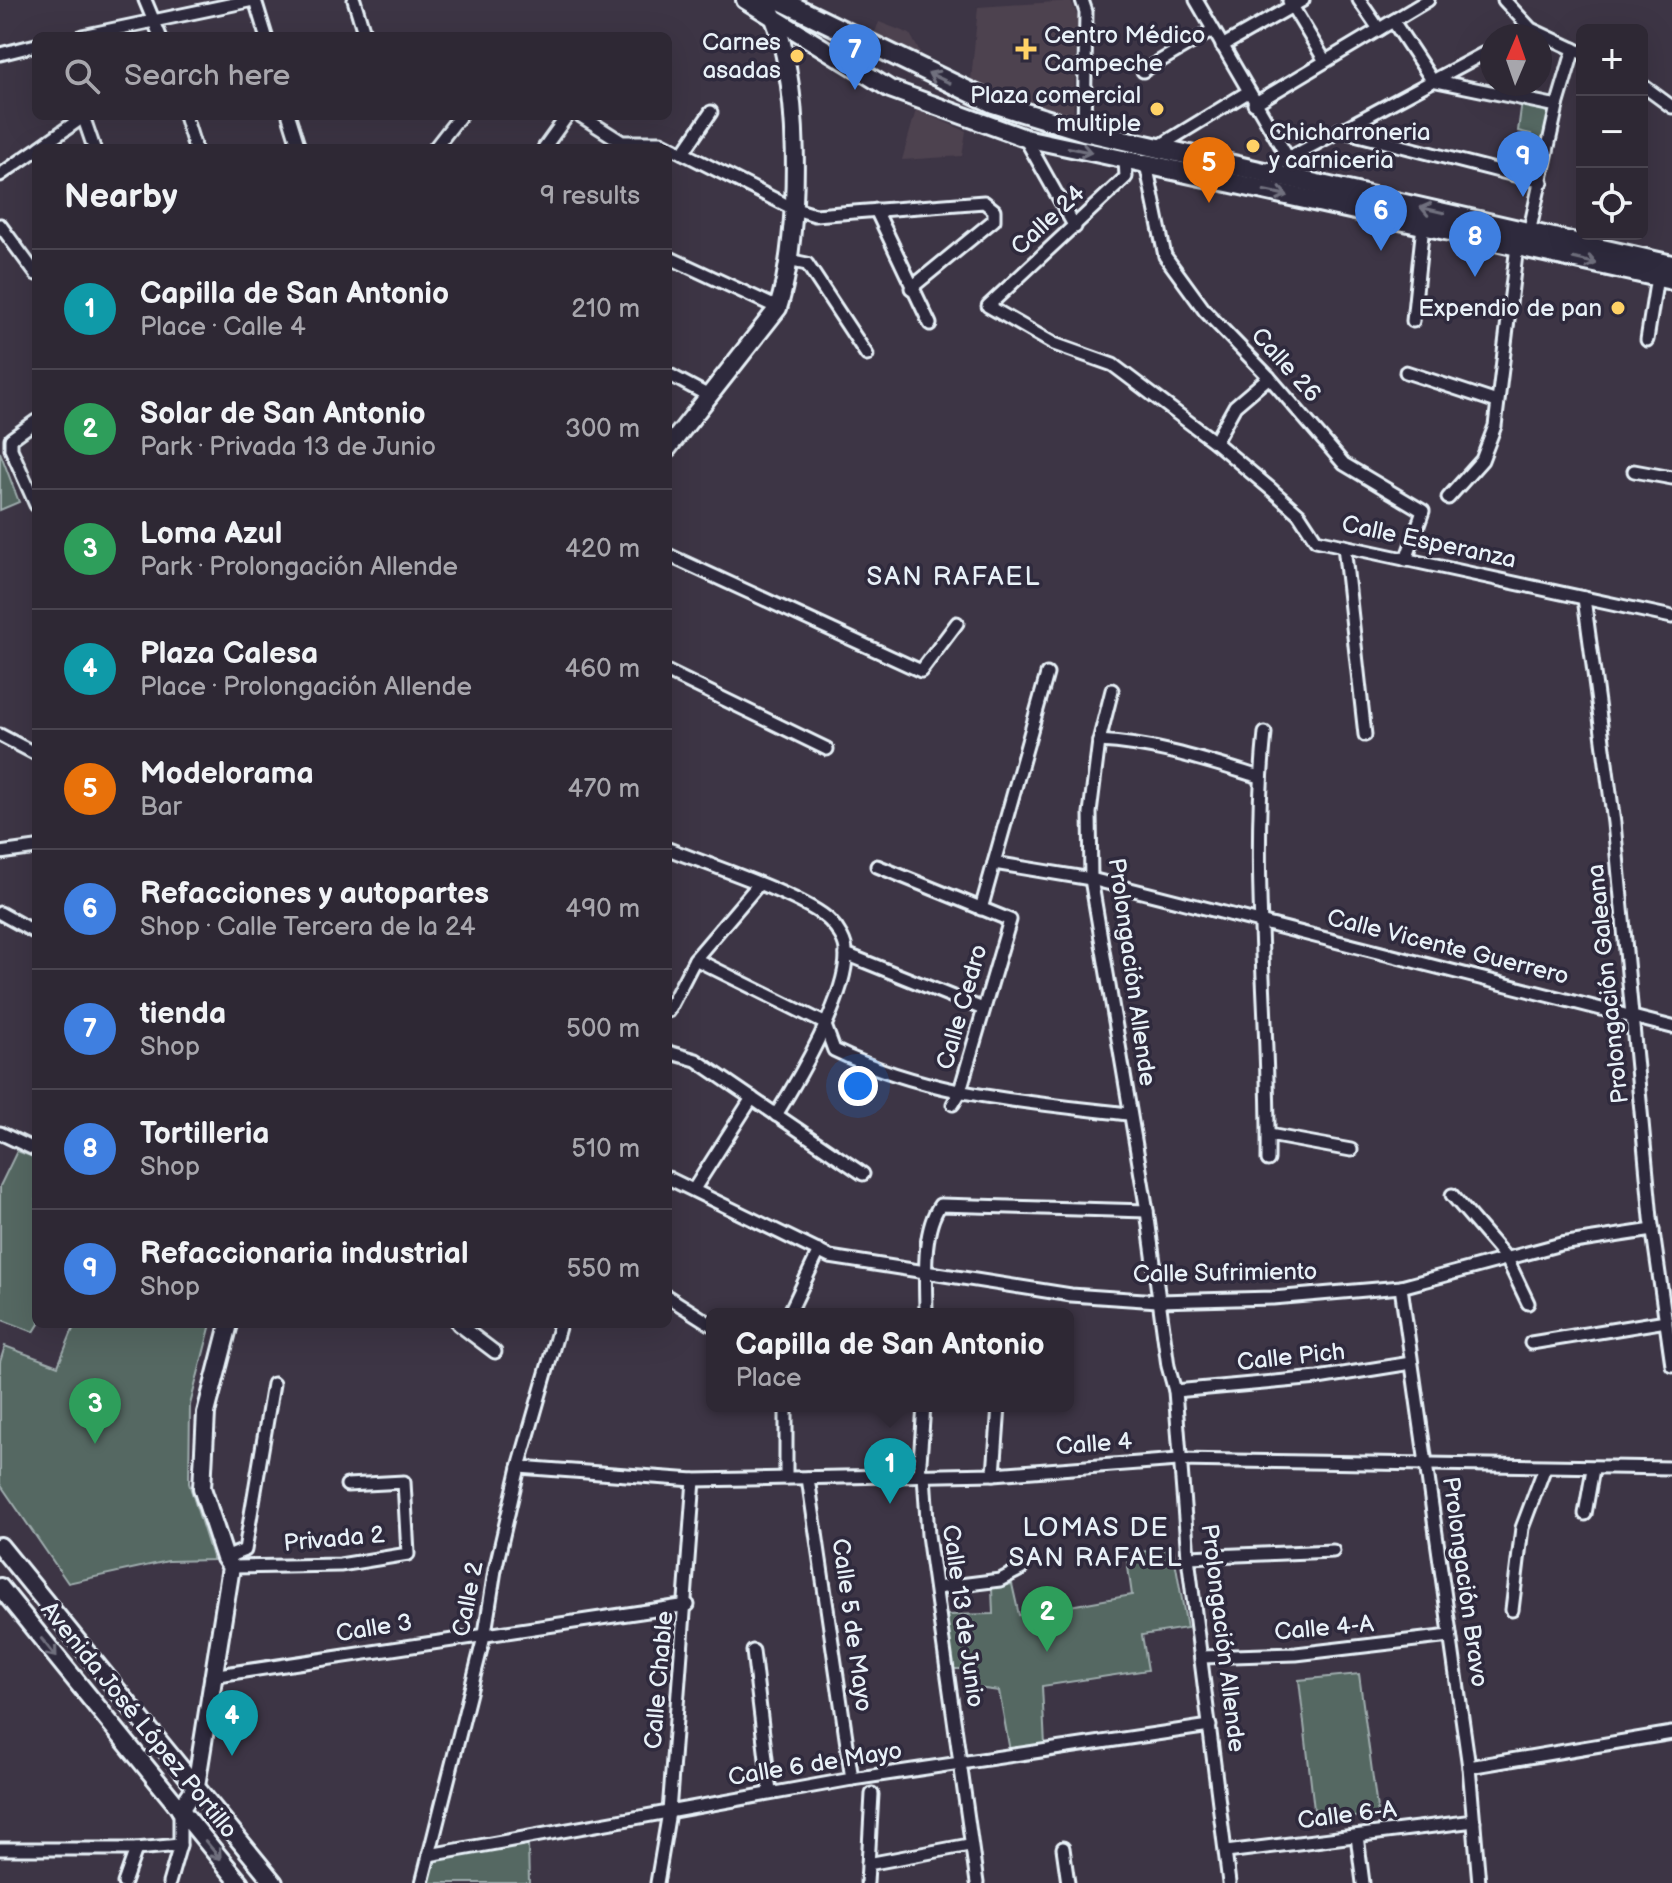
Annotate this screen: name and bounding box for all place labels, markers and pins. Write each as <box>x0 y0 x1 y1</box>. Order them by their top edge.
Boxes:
place label: Centro Médico Campeche <box>1044 21 1205 78</box>
pin: 7 <box>829 24 881 90</box>
place label: Carnes asadas <box>702 28 781 85</box>
marker: Centro Médico Campeche <box>1015 38 1037 60</box>
marker: Carnes asadas <box>788 47 806 65</box>
place label: Plaza comercial multiple <box>970 81 1141 138</box>
marker: Plaza comercial multiple <box>1148 100 1166 118</box>
place label: Chicharroneria y carniceria <box>1268 118 1431 175</box>
pin: 9 <box>1497 131 1549 197</box>
pin: 5 <box>1183 137 1235 203</box>
marker: Chicharroneria y carniceria <box>1244 137 1262 155</box>
pin: 6 <box>1355 185 1407 251</box>
pin: 8 <box>1449 211 1501 277</box>
place label: Expendio de pan <box>1418 294 1602 323</box>
marker: Expendio de pan <box>1609 299 1627 317</box>
pin: 3 <box>69 1378 121 1444</box>
pin: 1 <box>864 1438 916 1504</box>
pin: 2 <box>1021 1586 1073 1652</box>
pin: 4 <box>206 1690 258 1756</box>

